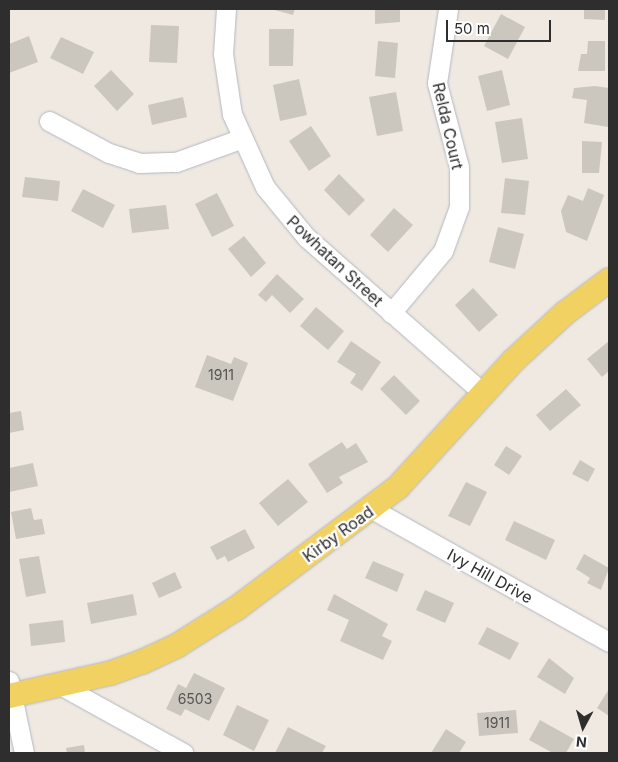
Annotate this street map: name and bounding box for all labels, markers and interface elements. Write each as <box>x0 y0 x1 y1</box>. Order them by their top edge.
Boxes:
scale bar <box>448 10 553 42</box>
text: 50 m <box>454 19 490 38</box>
street label: Relda Court <box>429 81 467 171</box>
street label: Powhatan Street <box>283 212 387 310</box>
house number: 1911 <box>208 367 234 383</box>
street label: Kirby Road <box>299 502 377 566</box>
street label: Ivy Hill Drive <box>444 545 536 607</box>
house number: 6503 <box>178 691 212 707</box>
north arrow <box>558 702 608 752</box>
house number: 1911 <box>484 715 510 731</box>
text: N <box>575 733 588 751</box>

